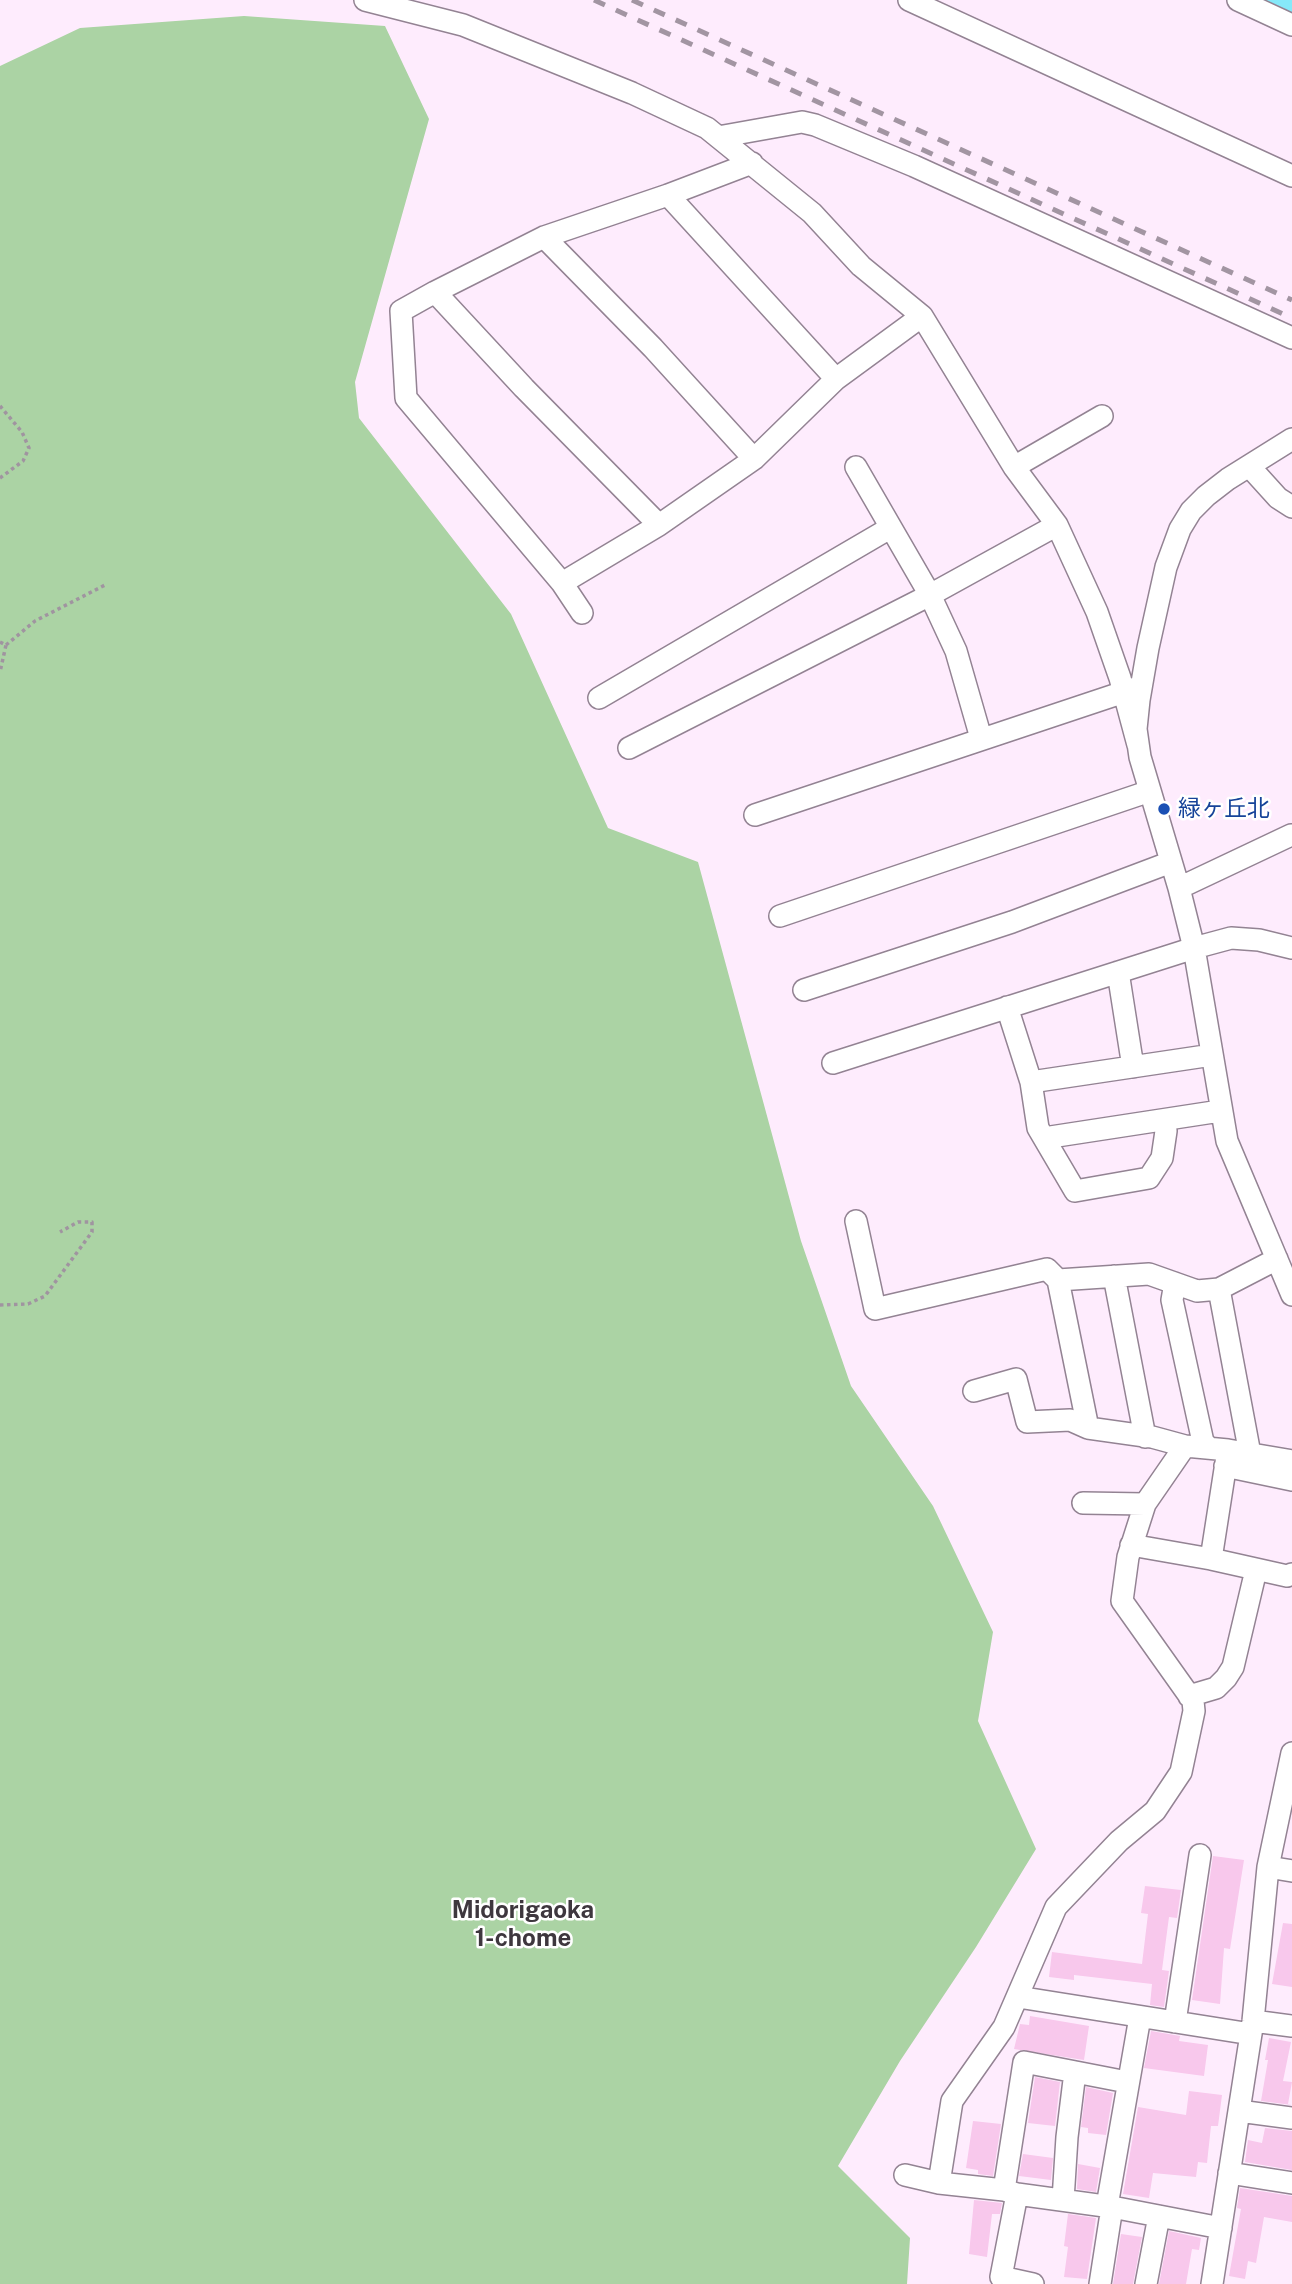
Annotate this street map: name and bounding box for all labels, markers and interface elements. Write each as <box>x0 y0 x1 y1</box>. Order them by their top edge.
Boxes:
place label: 緑ヶ丘北 <box>1178 795 1270 823</box>
marker: 緑ヶ丘北 <box>1156 801 1172 817</box>
district label: Midorigaoka 1-chome <box>452 1897 594 1953</box>

